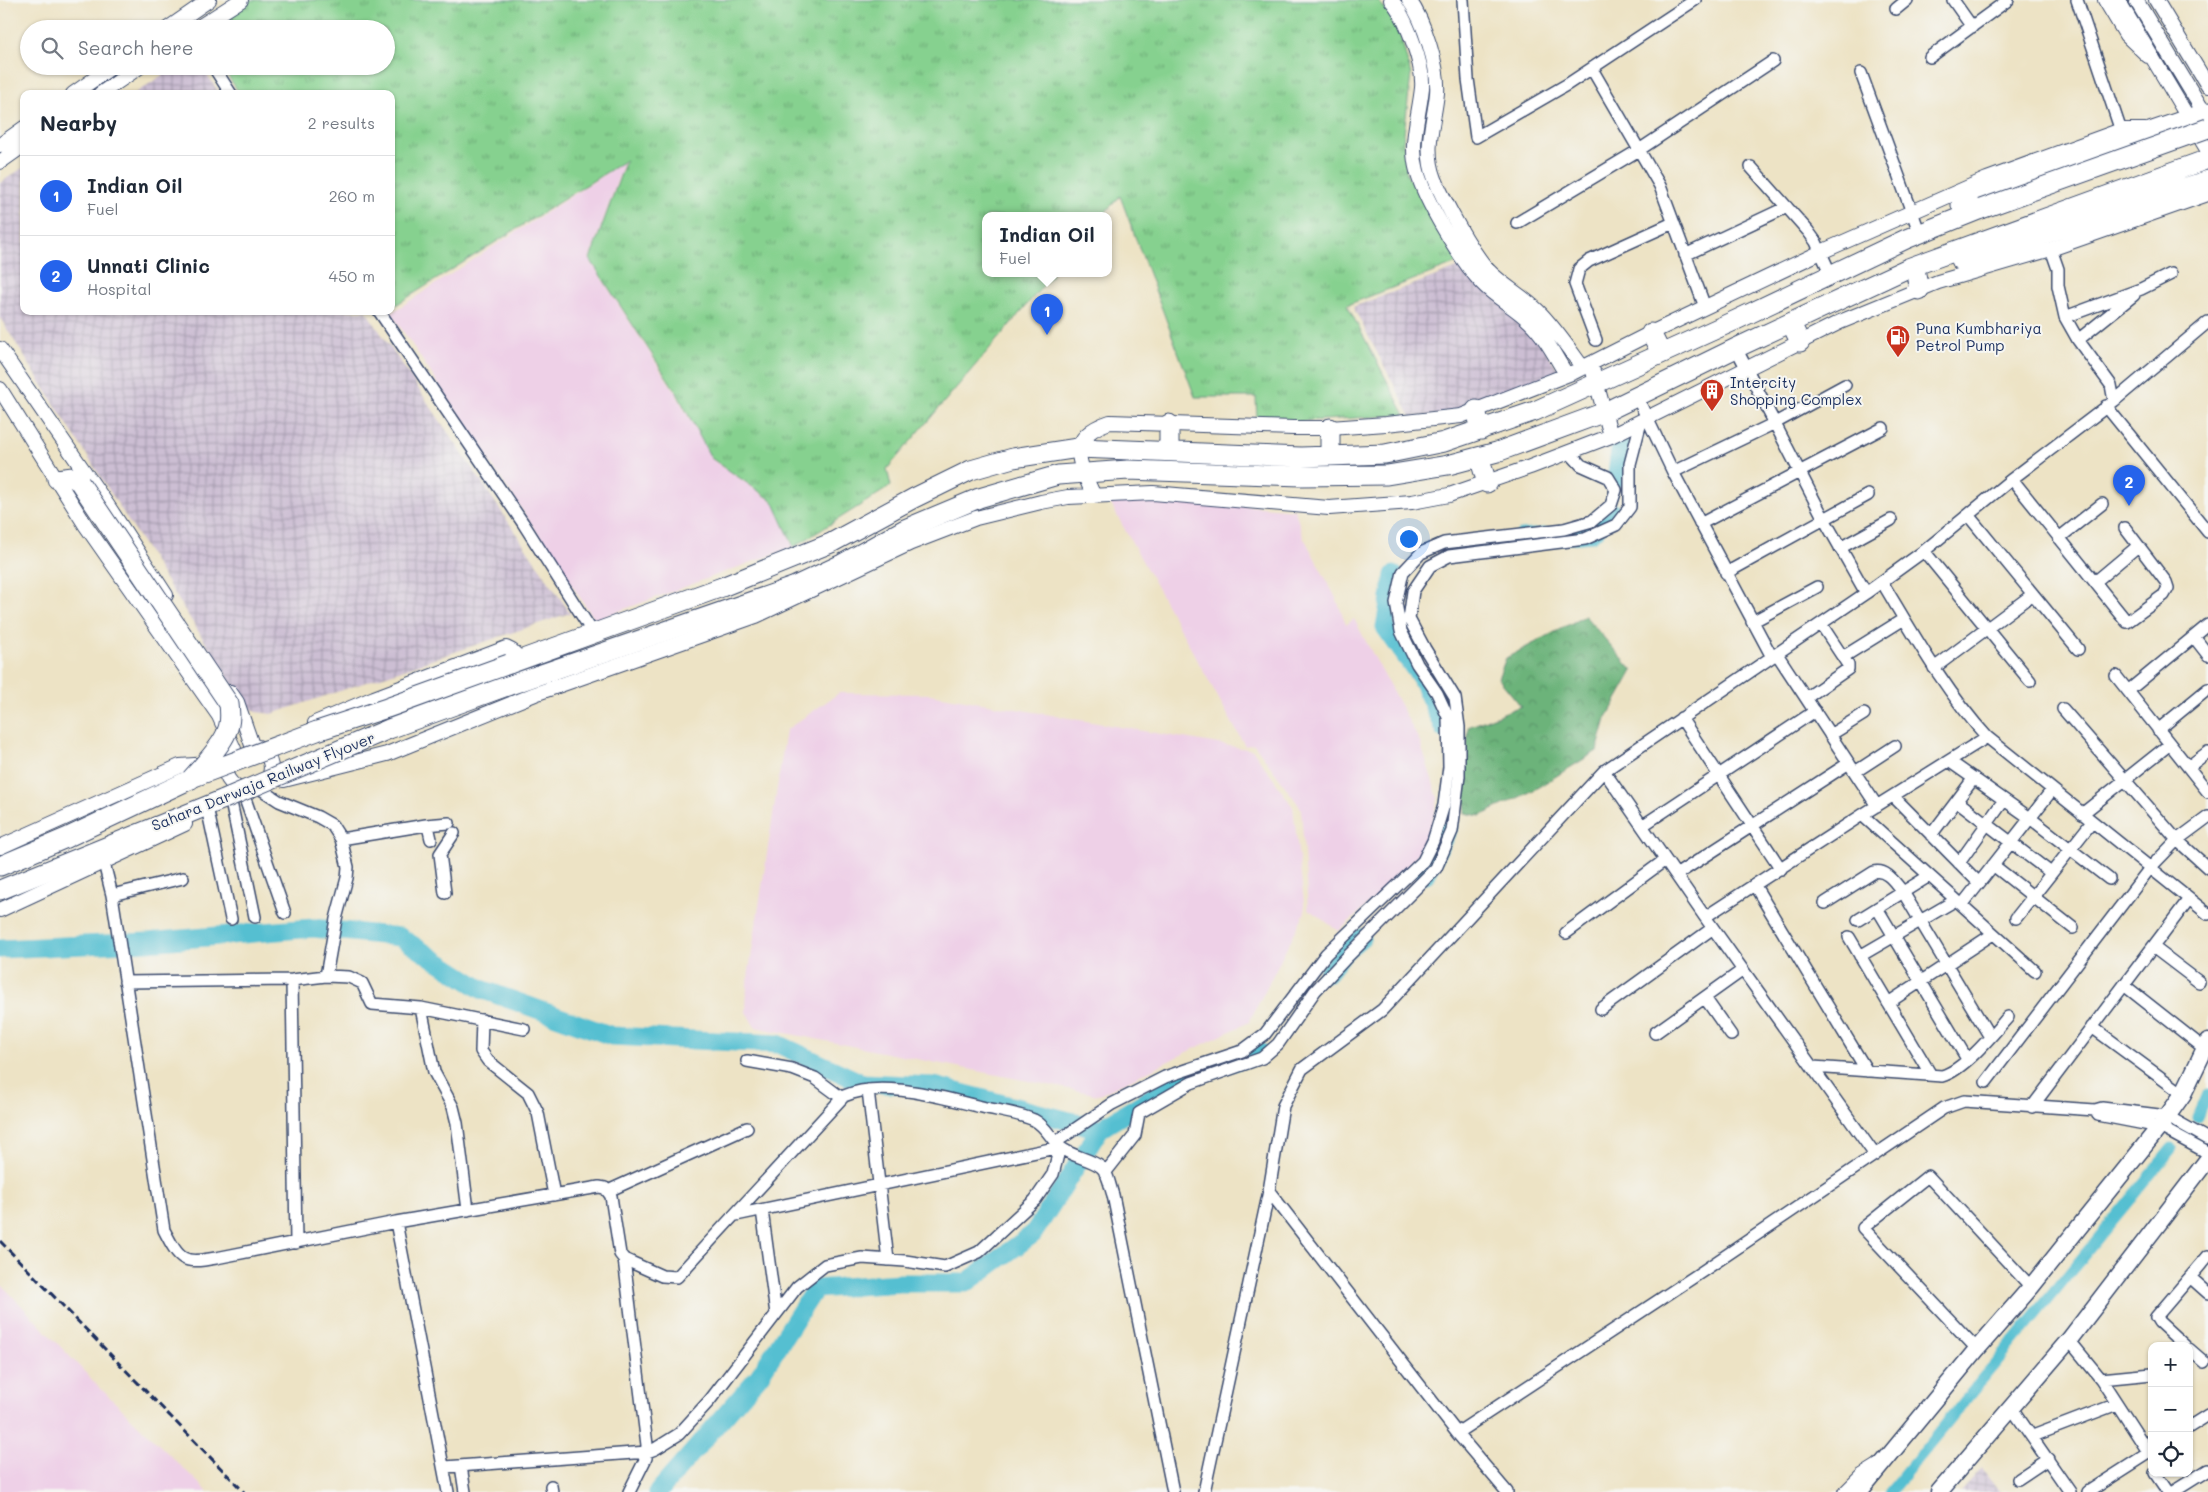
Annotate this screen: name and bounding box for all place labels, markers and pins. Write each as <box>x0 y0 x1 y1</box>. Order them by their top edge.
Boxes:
pin: 1 <box>1031 294 1063 335</box>
place label: Puna Kumbhariya Petrol Pump <box>1916 318 2042 355</box>
fuel station icon: Puna Kumbhariya Petrol Pump <box>1885 324 1911 358</box>
place label: Intercity Shopping Complex <box>1730 372 1863 409</box>
building icon: Intercity Shopping Complex <box>1699 378 1725 412</box>
pin: 2 <box>2113 465 2145 506</box>

